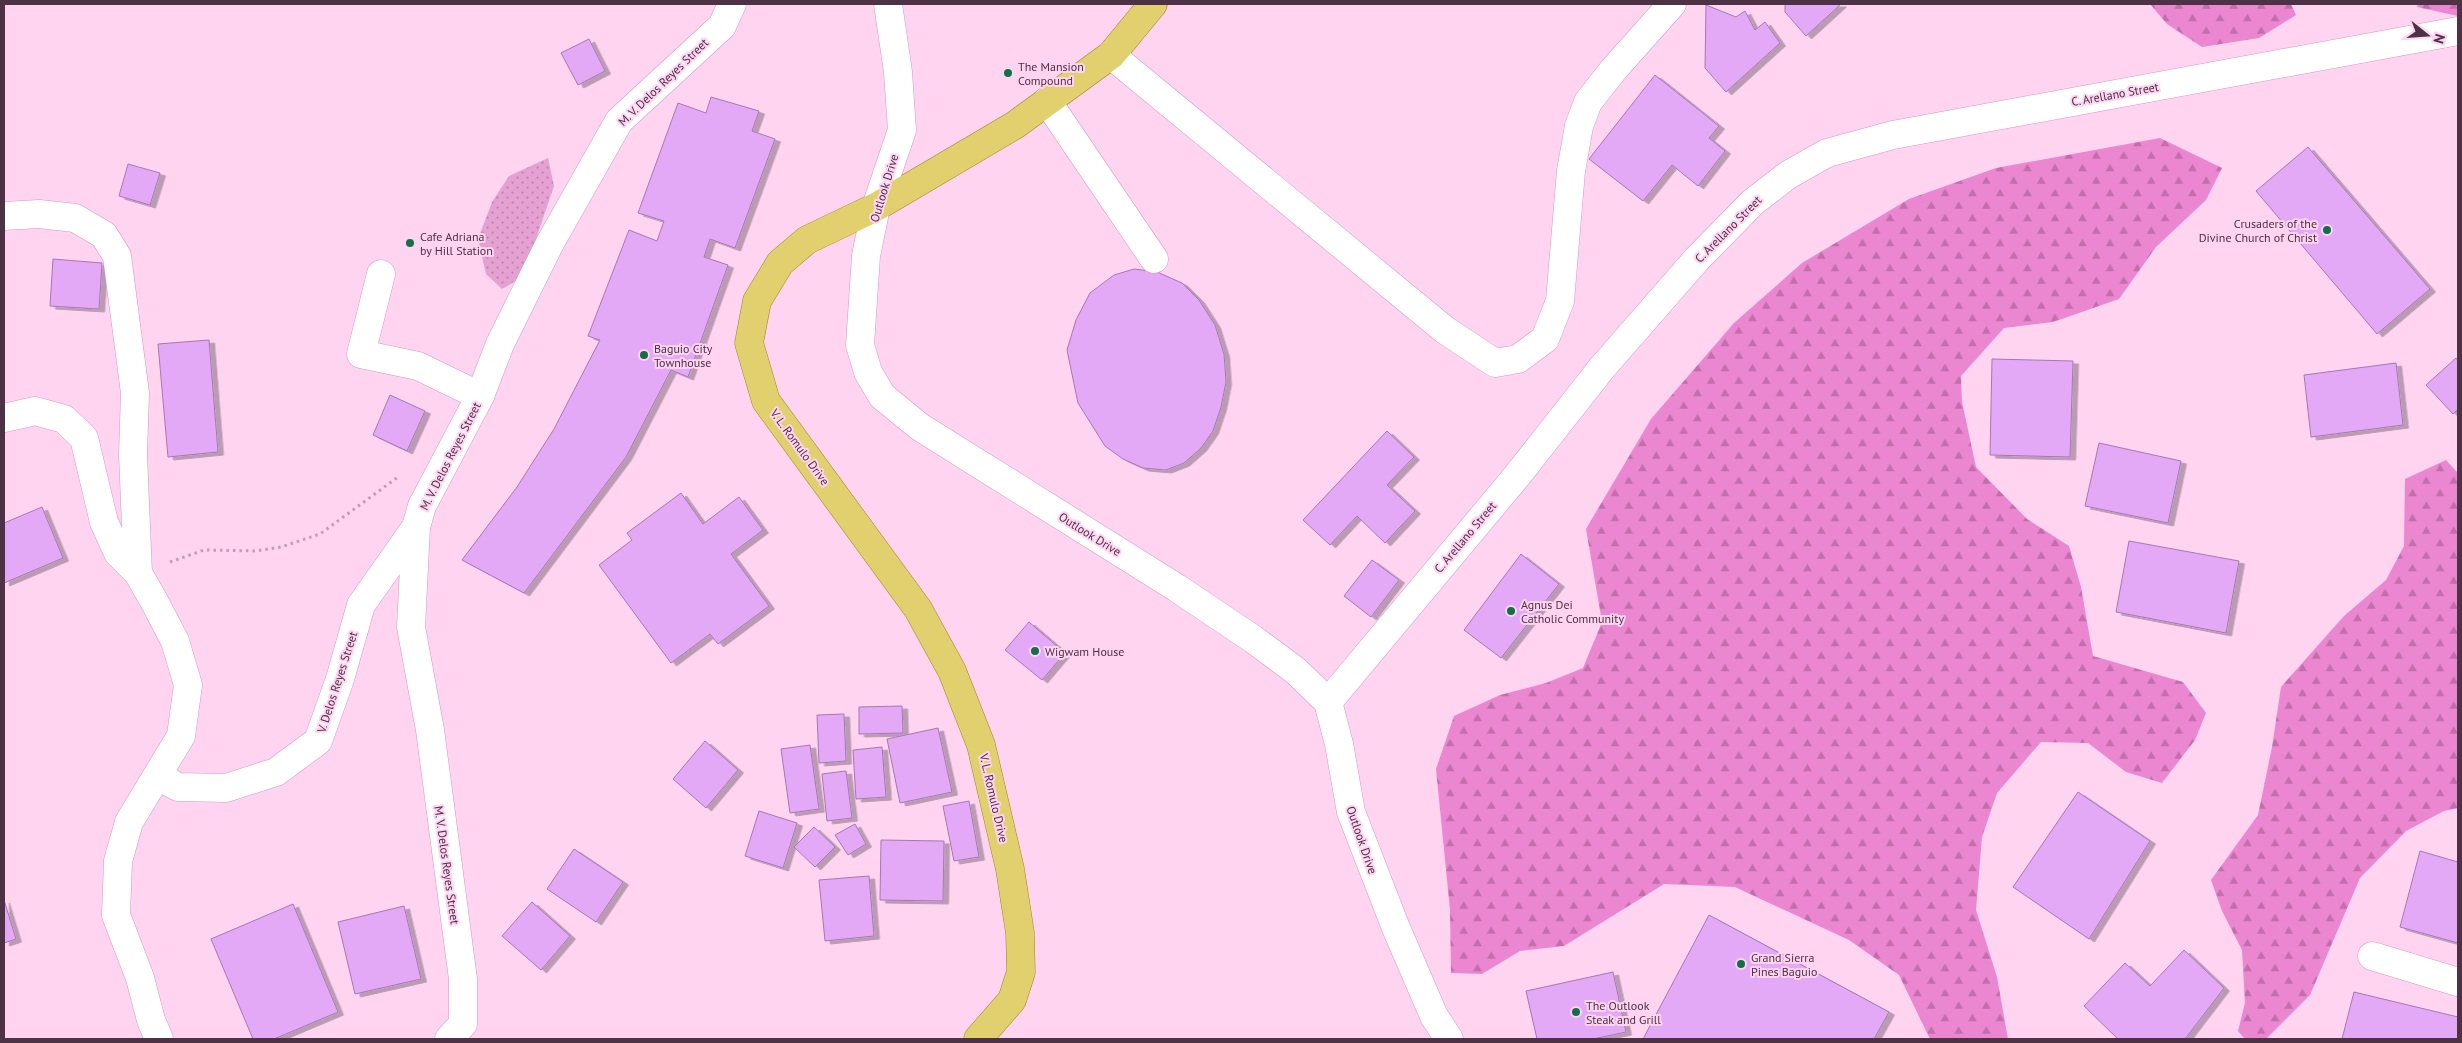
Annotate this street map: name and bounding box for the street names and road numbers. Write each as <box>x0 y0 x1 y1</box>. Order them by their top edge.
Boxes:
street label: M. V. Delos Reyes Street <box>615 35 711 129</box>
street label: C. Arellano Street <box>2070 79 2160 109</box>
street label: Outlook Drive <box>867 152 901 224</box>
street label: C. Arellano Street <box>1691 192 1765 266</box>
street label: M. V. Delos Reyes Street <box>416 399 484 513</box>
street label: V. L. Romulo Drive <box>767 405 833 488</box>
street label: C. Arellano Street <box>1431 498 1499 576</box>
street label: Outlook Drive <box>1056 509 1124 559</box>
street label: V. Delos Reyes Street <box>313 629 360 735</box>
street label: V. L. Romulo Drive <box>976 751 1012 844</box>
street label: Outlook Drive <box>1343 804 1381 876</box>
street label: M. V. Delos Reyes Street <box>431 805 463 925</box>

